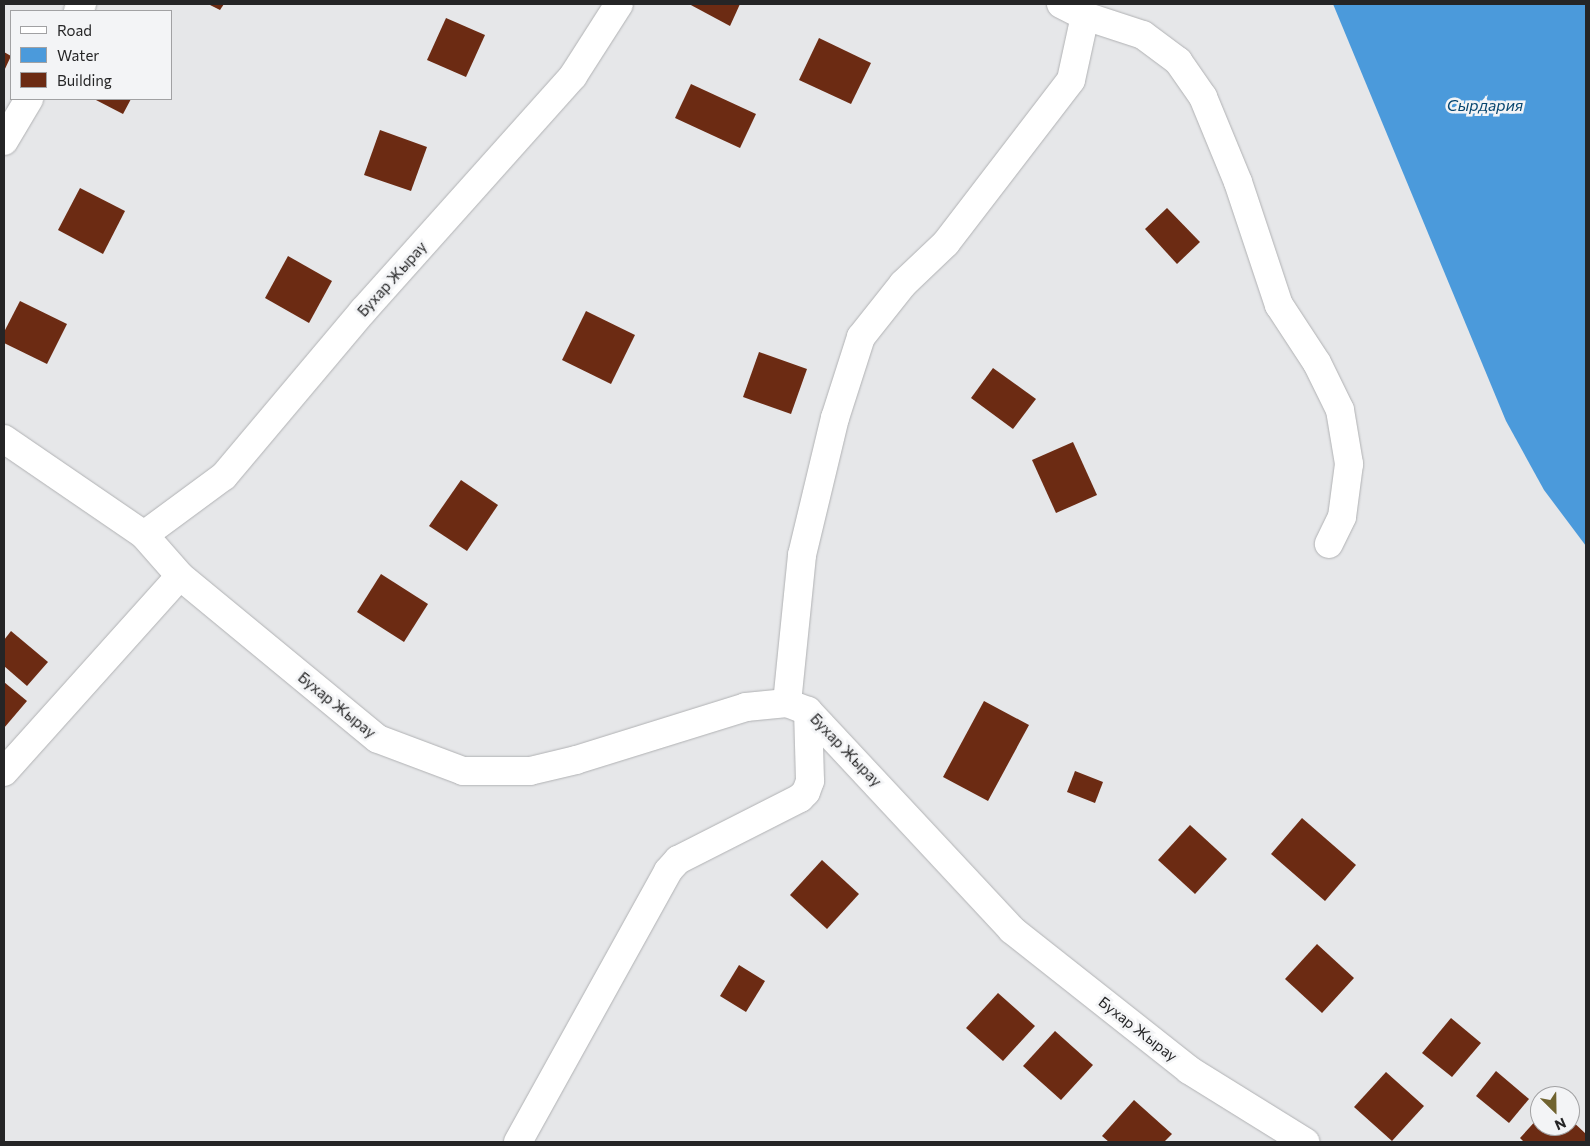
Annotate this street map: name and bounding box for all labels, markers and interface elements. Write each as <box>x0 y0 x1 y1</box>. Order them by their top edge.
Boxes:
legend <box>10 10 172 100</box>
text: Road <box>57 21 92 39</box>
text: Water <box>57 46 99 64</box>
text: Building <box>57 71 112 89</box>
water label: Сырдария <box>1447 95 1523 115</box>
street label: Бухар Жырау <box>354 238 430 320</box>
street label: Бухар Жырау <box>295 668 379 742</box>
street label: Бухар Жырау <box>807 710 885 790</box>
street label: Бухар Жырау <box>1095 993 1181 1065</box>
north arrow <box>1530 1086 1580 1136</box>
text: N <box>1553 1114 1569 1134</box>

